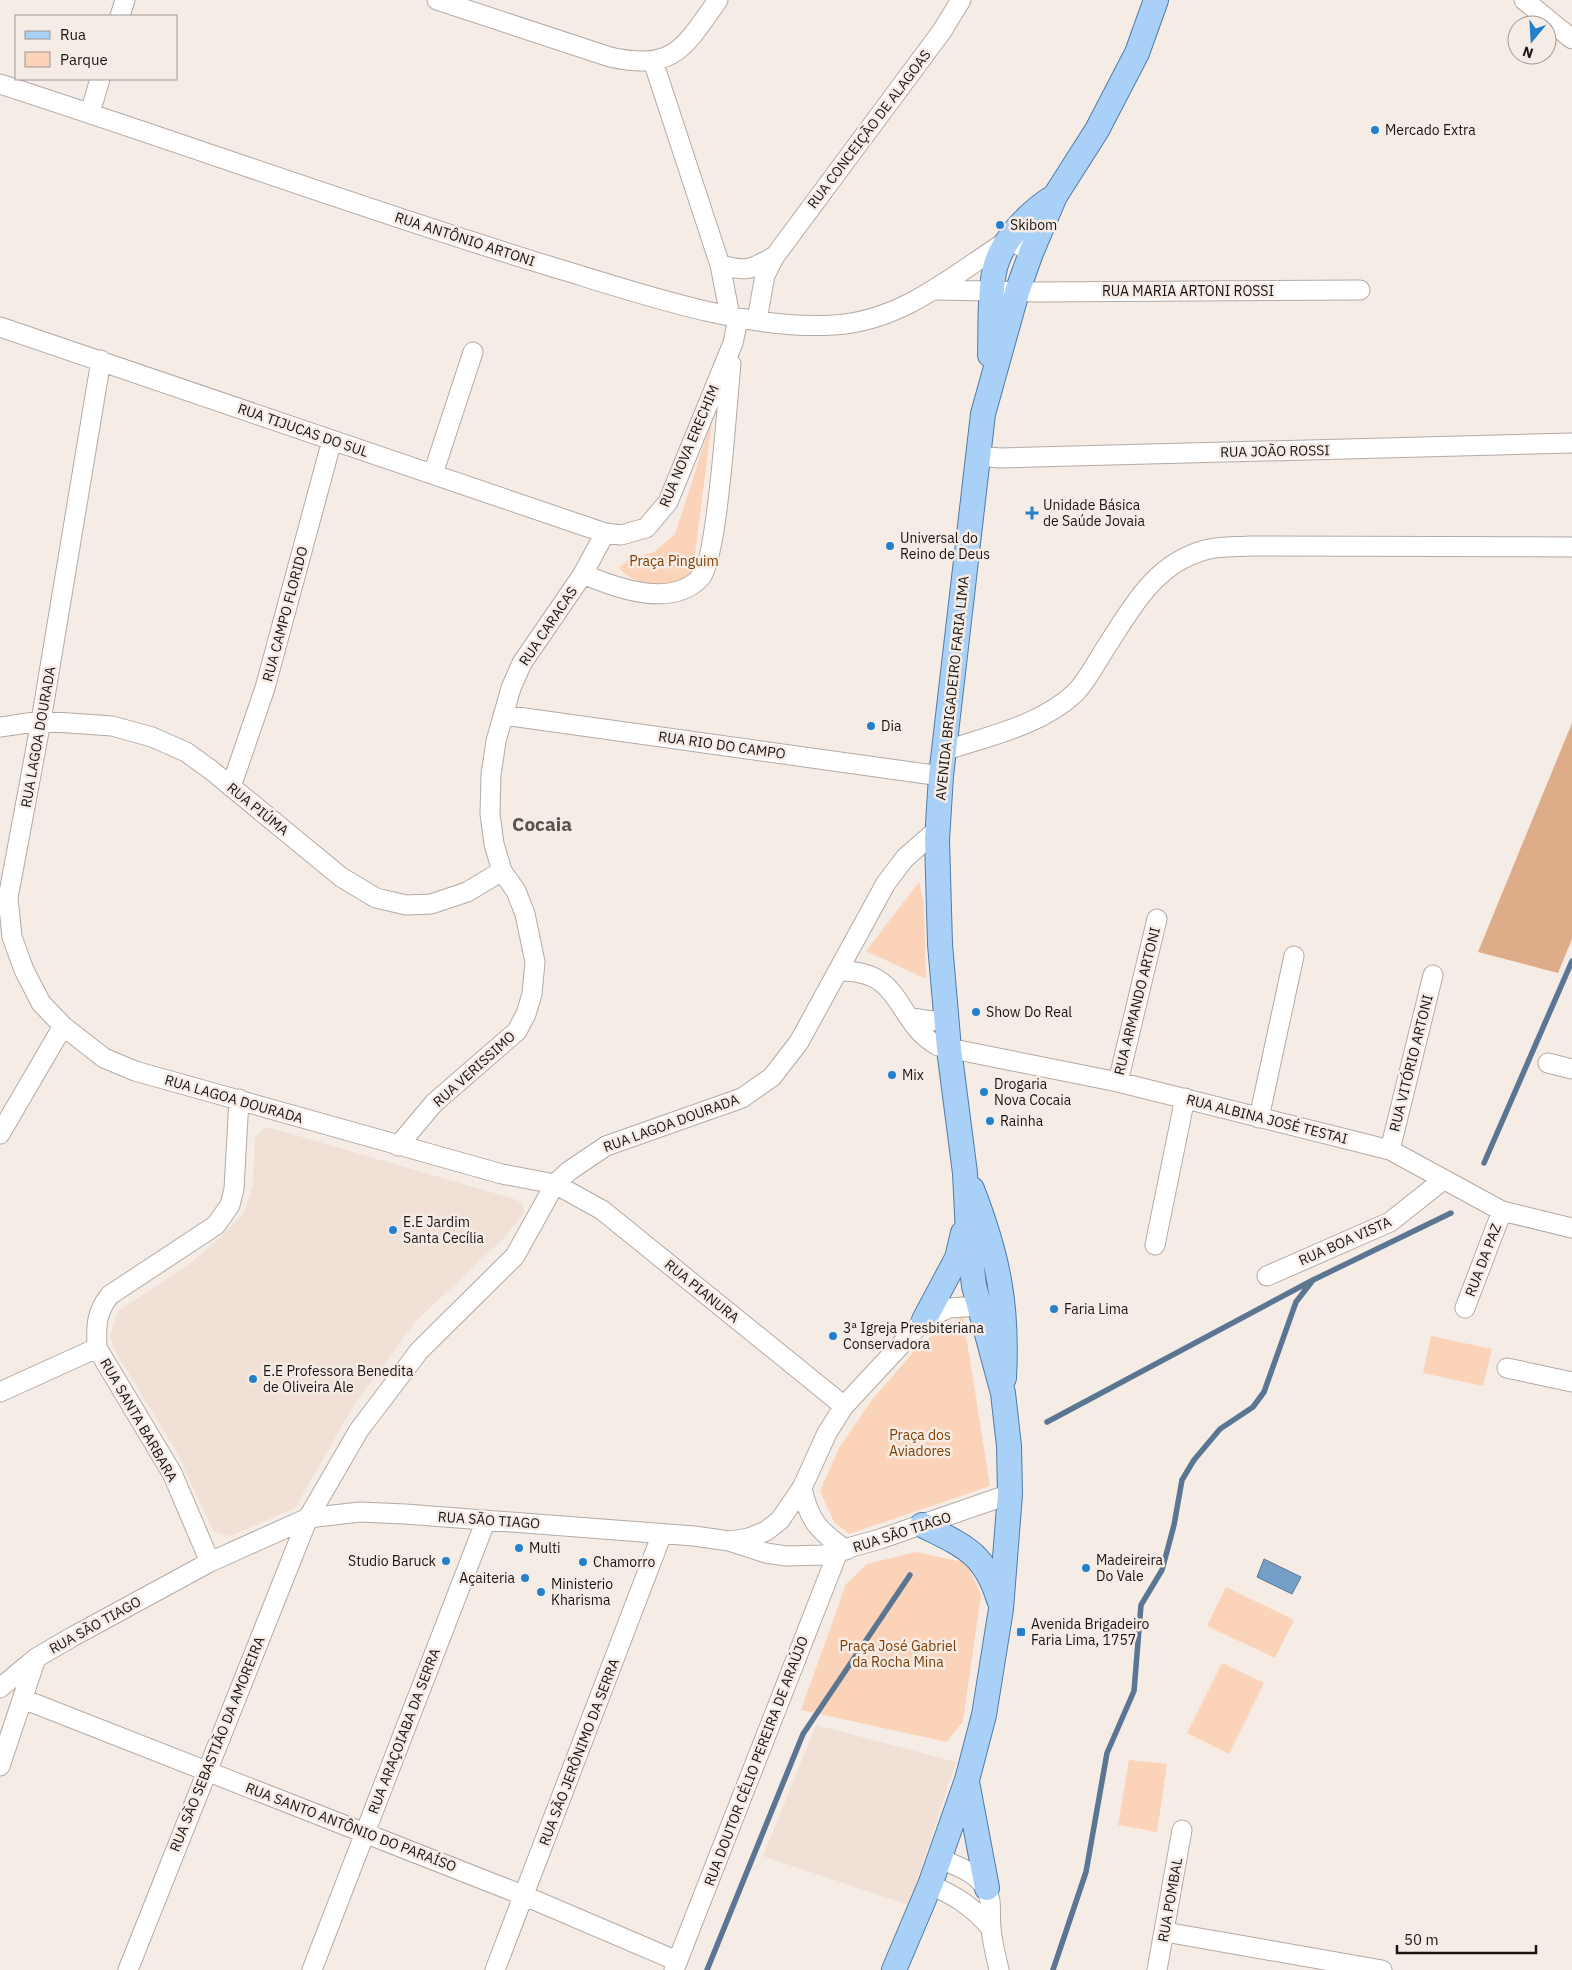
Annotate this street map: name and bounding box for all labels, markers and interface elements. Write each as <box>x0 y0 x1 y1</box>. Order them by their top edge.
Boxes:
legend <box>15 15 178 80</box>
north arrow <box>1507 15 1557 65</box>
text: Rua <box>60 25 86 44</box>
text: N <box>1520 42 1536 62</box>
street label: RUA CONCEIÇÃO DE ALAGOAS <box>803 46 935 212</box>
text: Parque <box>60 50 108 69</box>
place label: Mercado Extra <box>1385 121 1476 139</box>
marker: Mercado Extra <box>1369 124 1381 136</box>
street label: RUA ANTÔNIO ARTONI <box>393 207 538 270</box>
place label: Skibom <box>1010 216 1057 234</box>
marker: Skibom <box>994 219 1006 231</box>
street label: RUA MARIA ARTONI ROSSI <box>1102 282 1274 300</box>
street label: RUA NOVA ERECHIM <box>655 382 723 510</box>
street label: RUA TIJUCAS DO SUL <box>235 399 371 461</box>
street label: RUA JOÃO ROSSI <box>1220 441 1330 461</box>
place label: Unidade Básica de Saúde Jovaia <box>1043 496 1145 530</box>
marker: Unidade Básica de Saúde Jovaia <box>1025 506 1039 520</box>
place label: Universal do Reino de Deus <box>900 529 990 563</box>
marker: Universal do Reino de Deus <box>884 540 896 552</box>
street label: RUA CAMPO FLORIDO <box>258 544 312 684</box>
park label: Praça Pinguim <box>629 552 719 570</box>
street label: AVENIDA BRIGADEIRO FARIA LIMA <box>931 575 973 801</box>
street label: RUA CARACAS <box>515 583 581 669</box>
street label: RUA LAGOA DOURADA <box>17 665 59 809</box>
place label: Dia <box>881 717 902 735</box>
marker: Dia <box>865 720 877 732</box>
street label: RUA RIO DO CAMPO <box>657 727 787 763</box>
street label: RUA PIÚMA <box>223 778 293 839</box>
district label: Cocaia <box>512 812 572 836</box>
street label: RUA ARMANDO ARTONI <box>1110 925 1164 1077</box>
street label: RUA VITÓRIO ARTONI <box>1384 992 1437 1133</box>
place label: Show Do Real <box>986 1003 1072 1021</box>
marker: Show Do Real <box>970 1006 982 1018</box>
street label: RUA VERISSIMO <box>429 1027 519 1111</box>
place label: Mix <box>902 1066 924 1084</box>
marker: Mix <box>886 1069 898 1081</box>
street label: RUA LAGOA DOURADA <box>163 1071 305 1127</box>
place label: Drogaria Nova Cocaia <box>994 1075 1072 1109</box>
marker: Drogaria Nova Cocaia <box>978 1086 990 1098</box>
street label: RUA ALBINA JOSÉ TESTAI <box>1184 1089 1350 1148</box>
street label: RUA LAGOA DOURADA <box>601 1090 741 1156</box>
place label: Rainha <box>1000 1112 1044 1130</box>
marker: Rainha <box>984 1115 996 1127</box>
place label: E.E Jardim Santa Cecília <box>403 1213 484 1247</box>
street label: RUA BOA VISTA <box>1296 1213 1394 1269</box>
street label: RUA DA PAZ <box>1461 1221 1505 1299</box>
marker: E.E Jardim Santa Cecília <box>387 1224 399 1236</box>
street label: RUA PIANURA <box>661 1255 743 1327</box>
place label: Faria Lima <box>1064 1300 1129 1318</box>
marker: Faria Lima <box>1048 1303 1060 1315</box>
place label: 3ª Igreja Presbiteriana Conservadora <box>843 1319 984 1353</box>
marker: 3ª Igreja Presbiteriana Conservadora <box>827 1330 839 1342</box>
street label: RUA SANTA BARBARA <box>96 1355 182 1485</box>
place label: E.E Professora Benedita de Oliveira Ale <box>263 1362 414 1396</box>
marker: E.E Professora Benedita de Oliveira Ale <box>247 1373 259 1385</box>
park label: Praça dos Aviadores <box>889 1426 951 1460</box>
street label: RUA SÃO TIAGO <box>437 1507 541 1533</box>
street label: RUA SÃO TIAGO <box>851 1508 954 1556</box>
place label: Multi <box>529 1539 560 1557</box>
marker: Multi <box>513 1542 525 1554</box>
place label: Madeireira Do Vale <box>1096 1551 1163 1585</box>
place label: Studio Baruck <box>348 1552 437 1570</box>
place label: Chamorro <box>593 1553 655 1571</box>
marker: Studio Baruck <box>440 1555 452 1567</box>
marker: Chamorro <box>577 1556 589 1568</box>
marker: Madeireira Do Vale <box>1080 1562 1092 1574</box>
place label: Açaiteria <box>459 1569 516 1587</box>
marker: Açaiteria <box>519 1572 531 1584</box>
place label: Ministerio Kharisma <box>551 1575 613 1609</box>
marker: Ministerio Kharisma <box>535 1586 547 1598</box>
street label: RUA SÃO TIAGO <box>46 1592 144 1658</box>
place label: Avenida Brigadeiro Faria Lima, 1757 <box>1031 1615 1149 1649</box>
marker: Avenida Brigadeiro Faria Lima, 1757 <box>1015 1626 1027 1638</box>
street label: RUA DOUTOR CÉLIO PEREIRA DE ARAÚJO <box>699 1633 812 1889</box>
street label: RUA SÃO SEBASTIÃO DA AMOREIRA <box>165 1634 269 1854</box>
park label: Praça José Gabriel da Rocha Mina <box>840 1637 957 1671</box>
street label: RUA ARAÇOIABA DA SERRA <box>364 1646 444 1816</box>
street label: RUA SÃO JERÔNIMO DA SERRA <box>534 1655 623 1848</box>
street label: RUA SANTO ANTÔNIO DO PARAÍSO <box>243 1777 459 1876</box>
street label: RUA POMBAL <box>1154 1857 1186 1943</box>
scale bar <box>1397 1922 1536 1954</box>
text: 50 m <box>1404 1930 1439 1949</box>

